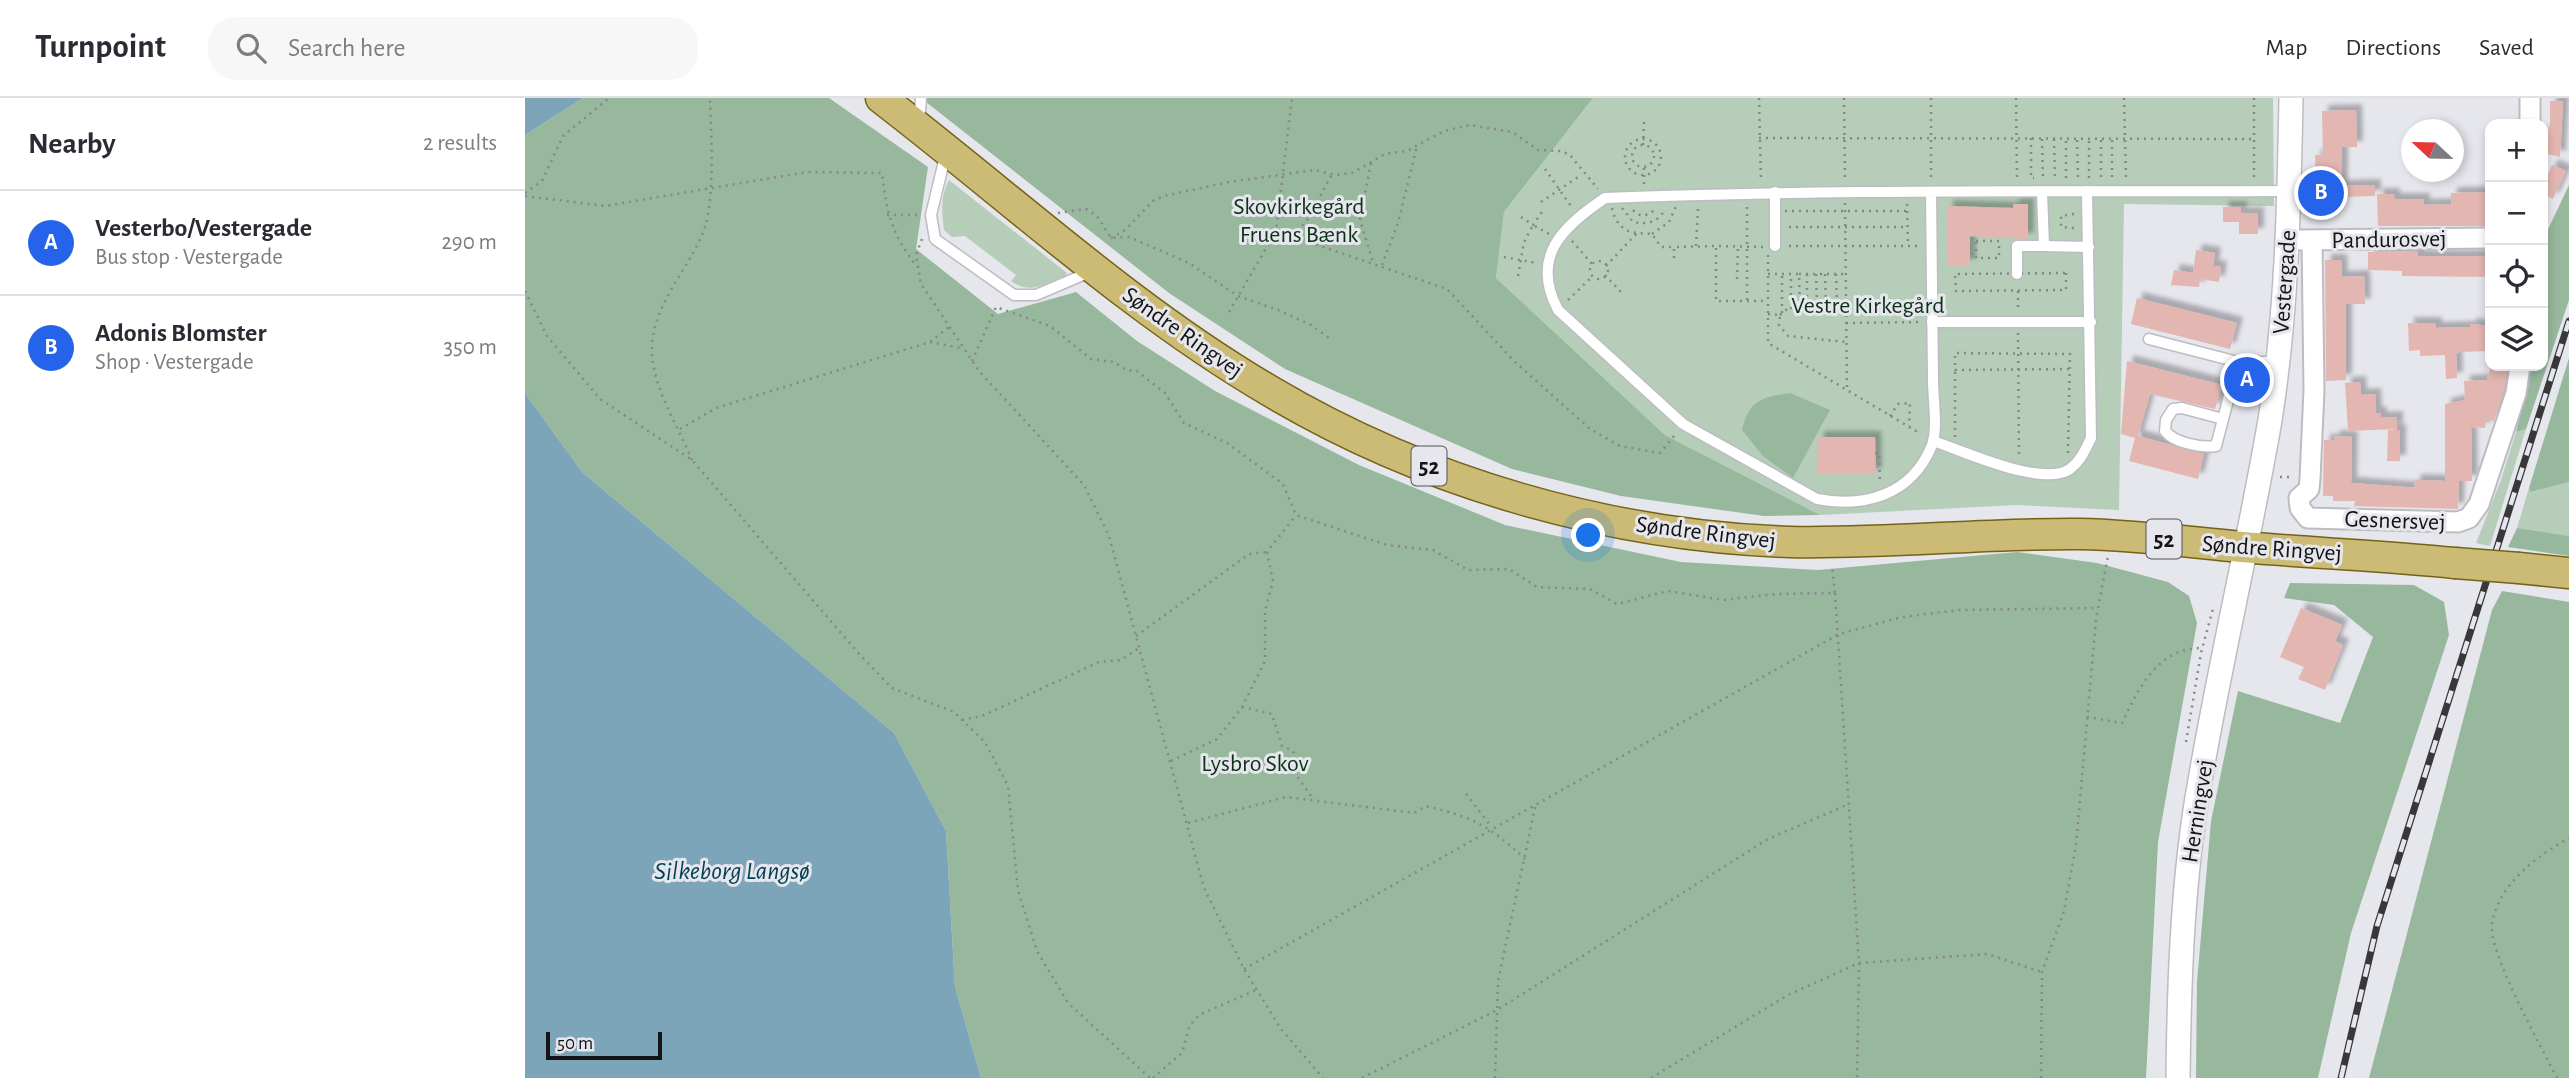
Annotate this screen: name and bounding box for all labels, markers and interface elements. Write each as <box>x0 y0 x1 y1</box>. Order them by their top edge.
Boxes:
search box <box>208 17 698 80</box>
icon: search <box>232 29 270 67</box>
text: Turnpoint <box>35 31 166 64</box>
text: Search here <box>288 35 406 61</box>
text: Map <box>2265 36 2307 60</box>
text: Directions <box>2345 36 2441 60</box>
text: Saved <box>2479 36 2534 60</box>
north arrow <box>2401 119 2464 182</box>
map controls <box>2485 119 2548 371</box>
button: + <box>2485 119 2548 182</box>
text: Nearby <box>28 129 116 159</box>
text: 2 results <box>423 132 497 155</box>
pin: B <box>2298 167 2344 219</box>
button: − <box>2485 182 2548 245</box>
park label: Skovkirkegård Fruens Bænk <box>1233 195 1365 247</box>
text: Vesterbo/Vestergade <box>95 215 312 241</box>
street label: Pandurosvej <box>2331 227 2447 253</box>
street label: Vestergade <box>2269 229 2301 335</box>
text: A <box>44 231 58 254</box>
text: 290 m <box>441 231 497 254</box>
button: locate <box>2485 245 2548 308</box>
text: Bus stop · Vestergade <box>95 246 283 269</box>
street label: Søndre Ringvej <box>1118 283 1247 383</box>
park label: Vestre Kirkegård <box>1791 294 1945 318</box>
button: layers <box>2485 308 2548 371</box>
text: Adonis Blomster <box>95 320 266 346</box>
text: B <box>44 336 58 359</box>
text: 350 m <box>444 336 497 359</box>
text: Shop · Vestergade <box>95 351 254 374</box>
pin: A <box>2224 354 2270 406</box>
road number: 52 <box>1411 446 1447 486</box>
street label: Gesnersvej <box>2344 507 2446 535</box>
street label: Søndre Ringvej <box>1635 513 1777 553</box>
your location <box>1571 518 1605 552</box>
road number: 52 <box>2147 520 2181 559</box>
street label: Søndre Ringvej <box>2201 532 2343 566</box>
park label: Lysbro Skov <box>1201 752 1309 776</box>
street label: Herningvej <box>2178 758 2218 865</box>
water label: Silkeborg Langsø <box>654 858 810 884</box>
scale bar <box>546 1029 661 1061</box>
text: 50 m <box>557 1034 593 1053</box>

